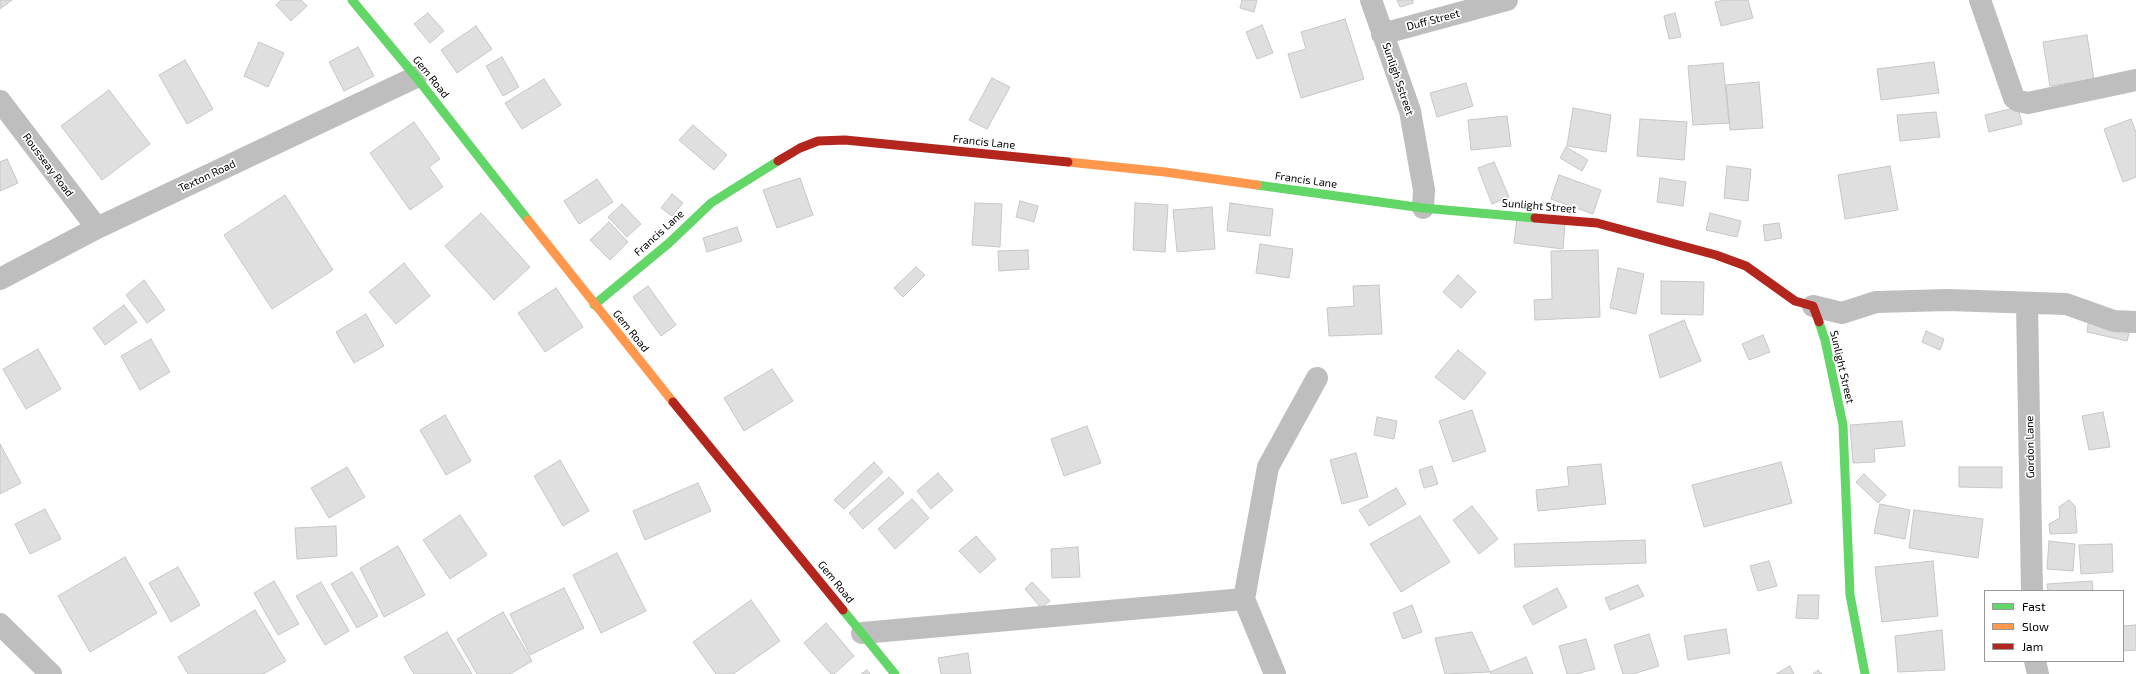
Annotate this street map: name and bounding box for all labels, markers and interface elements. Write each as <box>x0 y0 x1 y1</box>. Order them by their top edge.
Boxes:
street label: Duff Street <box>1405 7 1461 33</box>
street label: Sunligh Sstreet <box>1379 41 1417 117</box>
street label: Gem Road <box>410 53 452 101</box>
street label: Rousseay Road <box>20 131 76 199</box>
street label: Francis Lane <box>952 132 1016 152</box>
street label: Texton Road <box>176 157 238 195</box>
street label: Francis Lane <box>1274 169 1338 191</box>
street label: Sunlight Street <box>1501 196 1577 216</box>
street label: Francis Lane <box>631 207 687 259</box>
street label: Gem Road <box>610 307 652 355</box>
street label: Sunlight Street <box>1827 329 1857 405</box>
street label: Gordon Lane <box>2023 415 2037 479</box>
street label: Gem Road <box>815 558 857 606</box>
legend <box>1984 590 2124 662</box>
text: Fast <box>2022 599 2045 613</box>
text: Slow <box>2022 619 2049 633</box>
text: Jam <box>2022 639 2043 653</box>

